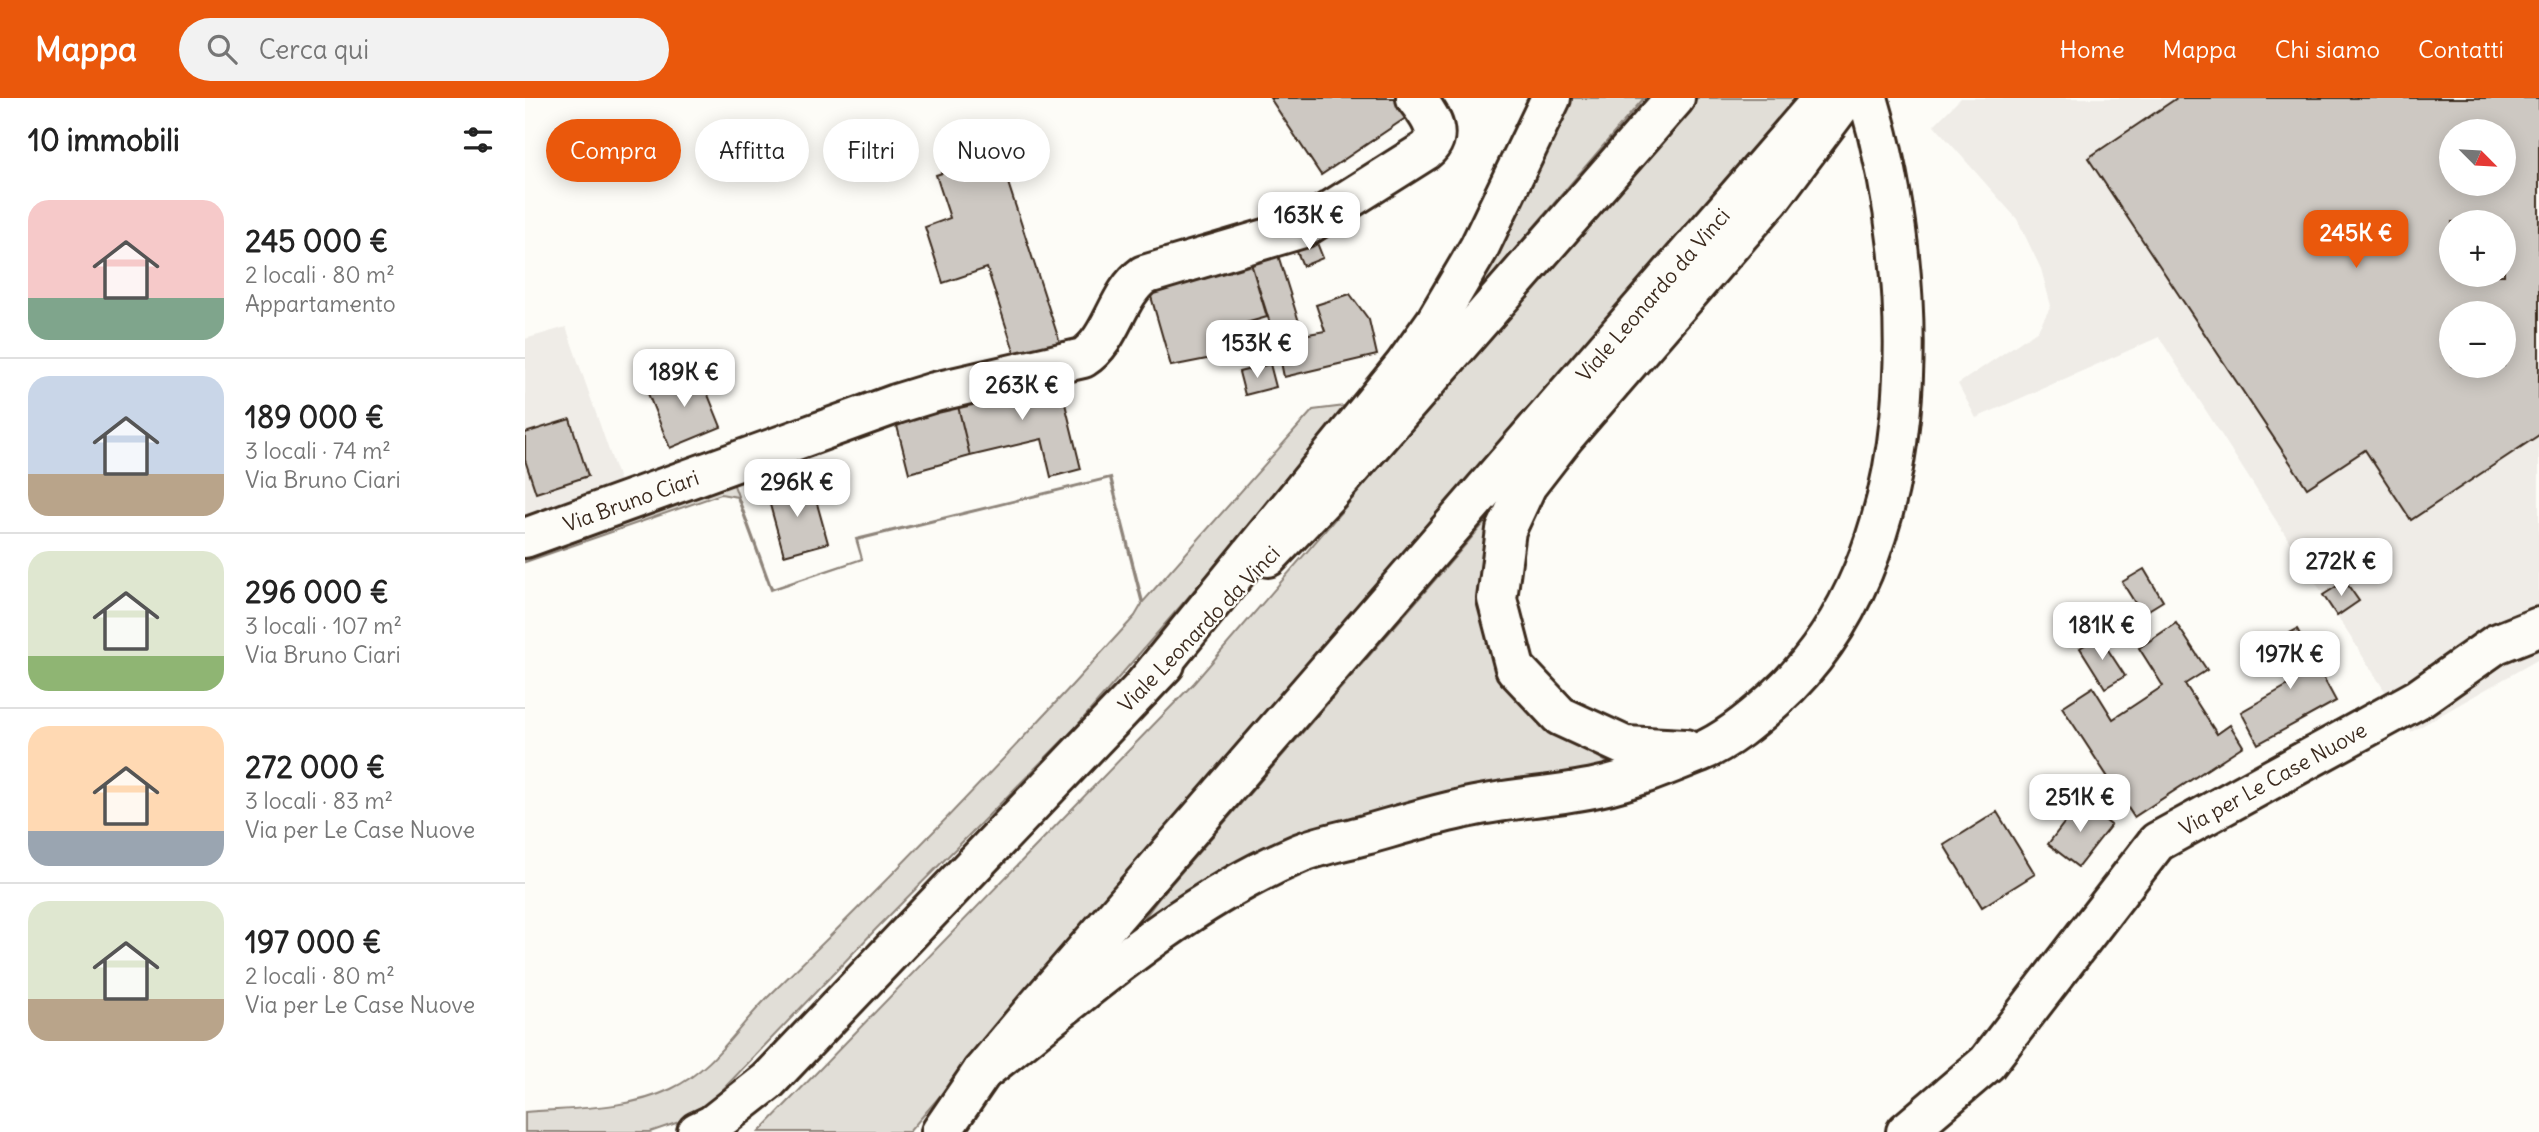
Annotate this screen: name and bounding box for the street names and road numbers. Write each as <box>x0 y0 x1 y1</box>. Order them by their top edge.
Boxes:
street label: Viale Leonardo da Vinci <box>1570 203 1736 387</box>
street label: Via Bruno Ciari <box>560 464 702 538</box>
street label: Viale Leonardo da Vinci <box>1112 540 1286 718</box>
street label: Via per Le Case Nuove <box>2175 716 2371 842</box>

